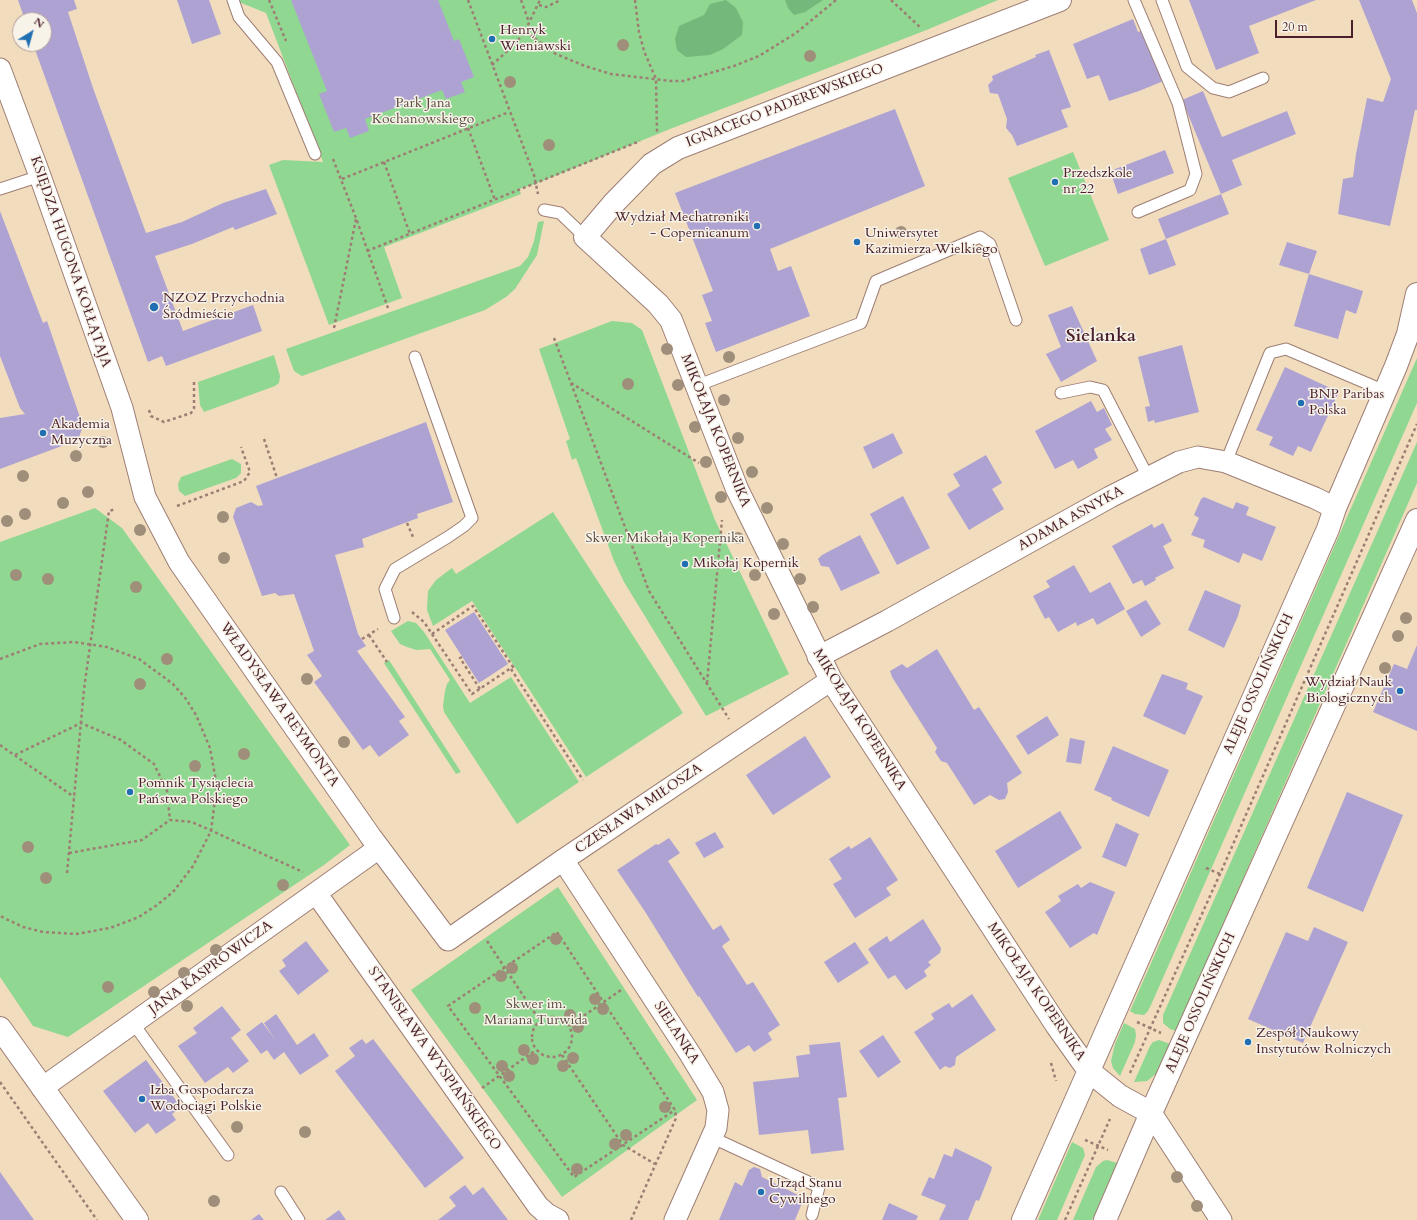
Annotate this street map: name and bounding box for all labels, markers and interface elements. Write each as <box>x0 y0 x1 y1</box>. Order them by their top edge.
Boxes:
north arrow <box>12 12 52 52</box>
scale bar <box>1277 12 1355 38</box>
text: N <box>31 14 47 32</box>
text: 20 m <box>1282 19 1308 35</box>
place label: Henryk Wieniawski <box>500 23 571 56</box>
marker: Henryk Wieniawski <box>487 34 497 44</box>
street label: IGNACEGO PADEREWSKIEGO <box>684 61 886 151</box>
park label: Park Jana Kochanowskiego <box>372 96 474 128</box>
street label: KSIĘDZA HUGONA KOŁŁĄTAJA <box>26 154 114 370</box>
place label: Przedszkole nr 22 <box>1063 166 1132 198</box>
marker: Przedszkole nr 22 <box>1050 177 1060 187</box>
place label: Wydział Mechatroniki - Copernicanum <box>615 210 749 242</box>
marker: Wydział Mechatroniki - Copernicanum <box>752 221 762 231</box>
place label: Uniwersytet Kazimierza Wielkiego <box>865 226 997 258</box>
marker: Uniwersytet Kazimierza Wielkiego <box>852 237 862 247</box>
place label: NZOZ Przychodnia Śródmieście <box>163 291 285 324</box>
marker: NZOZ Przychodnia Śródmieście <box>148 301 160 313</box>
district label: Sielanka <box>1066 326 1136 348</box>
street label: MIKOŁAJA KOPERNIKA <box>677 352 753 510</box>
place label: BNP Paribas Polska <box>1309 387 1384 420</box>
marker: BNP Paribas Polska <box>1296 398 1306 408</box>
place label: Akademia Muzyczna <box>51 417 112 450</box>
marker: Akademia Muzyczna <box>38 428 48 438</box>
street label: ADAMA ASNYKA <box>1015 483 1127 555</box>
park label: Skwer Mikołaja Kopernika <box>585 531 745 547</box>
place label: Mikołaj Kopernik <box>693 556 799 572</box>
marker: Mikołaj Kopernik <box>680 559 690 569</box>
street label: ALEJE OSSOLIŃSKICH <box>1220 611 1298 757</box>
street label: WŁADYSŁAWA REYMONTA <box>216 620 342 790</box>
street label: MIKOŁAJA KOPERNIKA <box>809 646 909 794</box>
place label: Wydział Nauk Biologicznych <box>1305 675 1392 708</box>
marker: Wydział Nauk Biologicznych <box>1395 686 1405 696</box>
street label: CZESŁAWA MIŁOSZA <box>572 760 706 858</box>
place label: Pomnik Tysiąclecia Państwa Polskiego <box>138 776 254 808</box>
marker: Pomnik Tysiąclecia Państwa Polskiego <box>125 787 135 797</box>
street label: JANA KASPROWICZA <box>146 917 276 1019</box>
street label: MIKOŁAJA KOPERNIKA <box>983 919 1089 1065</box>
street label: ALEJE OSSOLIŃSKICH <box>1162 930 1240 1076</box>
street label: STANISŁAWA WYSPIAŃSKIEGO <box>364 964 504 1154</box>
park label: Skwer im. Mariana Turwida <box>484 997 588 1030</box>
street label: SIELANKA <box>650 999 702 1067</box>
place label: Zespół Naukowy Instytutów Rolniczych <box>1256 1026 1391 1058</box>
marker: Zespół Naukowy Instytutów Rolniczych <box>1243 1037 1253 1047</box>
place label: Izba Gospodarcza Wodociągi Polskie <box>150 1083 262 1116</box>
marker: Izba Gospodarcza Wodociągi Polskie <box>137 1094 147 1104</box>
place label: Urząd Stanu Cywilnego <box>769 1176 842 1208</box>
marker: Urząd Stanu Cywilnego <box>756 1187 766 1197</box>

